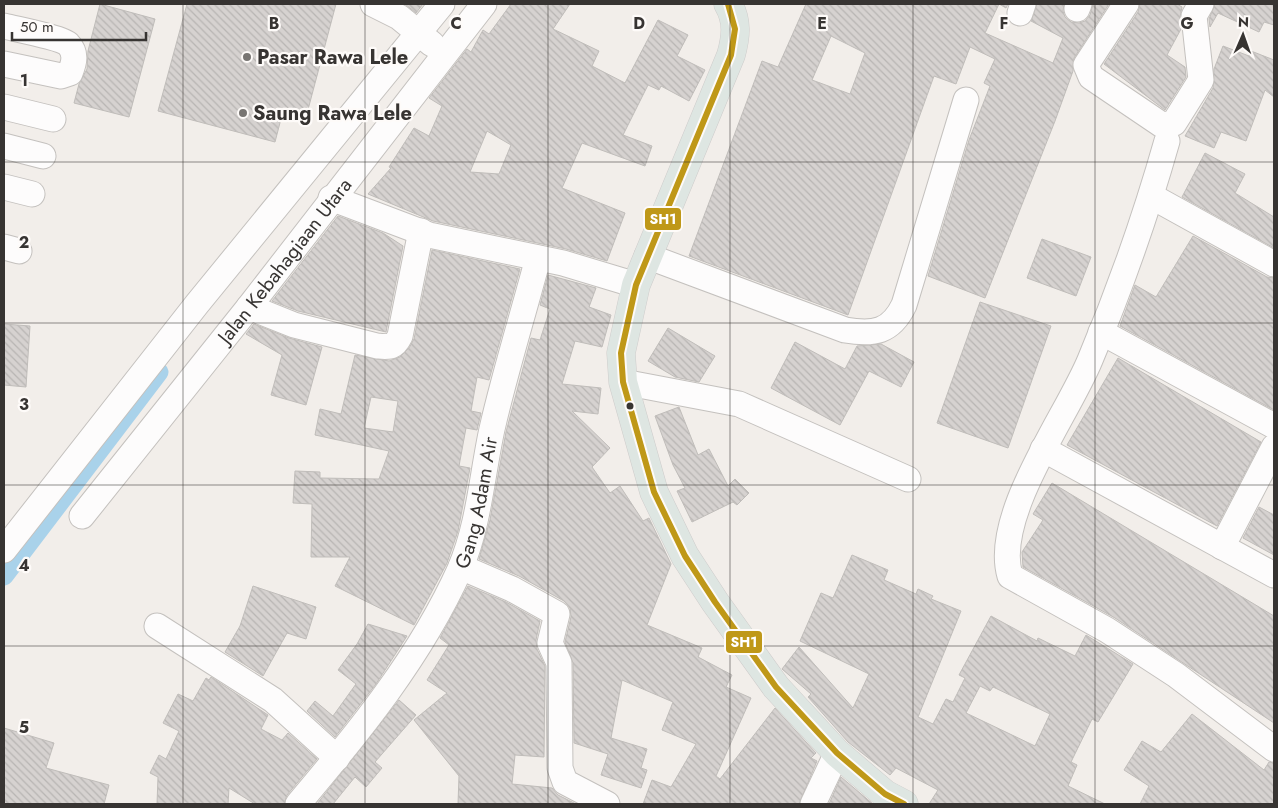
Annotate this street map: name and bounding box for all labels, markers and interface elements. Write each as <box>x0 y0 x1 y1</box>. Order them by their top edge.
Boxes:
scale bar <box>12 10 146 42</box>
north arrow <box>1218 10 1268 60</box>
text: B <box>269 12 279 35</box>
text: C <box>450 12 462 35</box>
text: D <box>633 12 645 35</box>
text: E <box>817 12 827 35</box>
text: F <box>1000 12 1008 35</box>
text: G <box>1180 12 1194 35</box>
text: N <box>1238 12 1249 32</box>
text: 50 m <box>20 16 54 38</box>
place label: Pasar Rawa Lele <box>257 43 408 72</box>
marker: Pasar Rawa Lele <box>241 51 253 63</box>
text: 1 <box>20 69 28 92</box>
place label: Saung Rawa Lele <box>253 99 412 128</box>
marker: Saung Rawa Lele <box>237 107 249 119</box>
street label: Jalan Kebahagiaan Utara <box>209 172 359 352</box>
line badge: SH1 <box>644 207 682 231</box>
text: SH1 <box>650 209 676 229</box>
text: 2 <box>19 231 29 254</box>
text: 3 <box>19 393 29 416</box>
unlabelled marker <box>625 401 635 411</box>
street label: Gang Adam Air <box>447 434 505 573</box>
text: 4 <box>18 554 30 577</box>
line badge: SH1 <box>725 630 763 654</box>
text: SH1 <box>731 632 757 652</box>
text: 5 <box>19 716 29 739</box>

